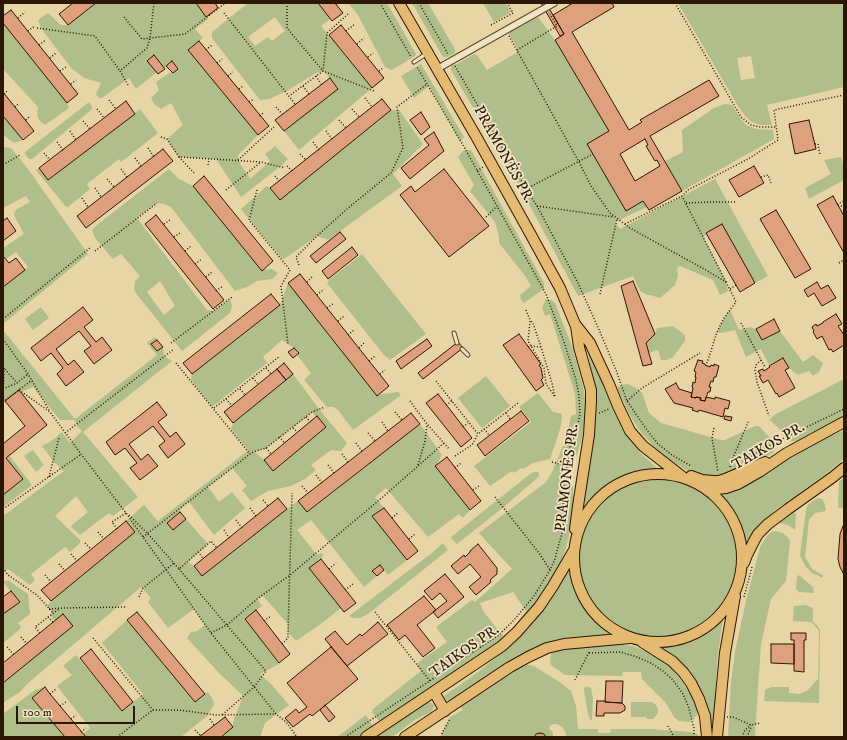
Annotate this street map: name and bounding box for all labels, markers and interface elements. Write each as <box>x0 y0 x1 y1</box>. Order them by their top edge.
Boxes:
street label: PRAMONĖS PR. <box>469 103 537 207</box>
street label: TAIKOS PR. <box>729 419 809 475</box>
street label: PRAMONĖS PR. <box>552 423 584 533</box>
street label: TAIKOS PR. <box>427 621 503 683</box>
scale bar <box>18 698 137 724</box>
text: 100 m <box>23 705 52 720</box>

